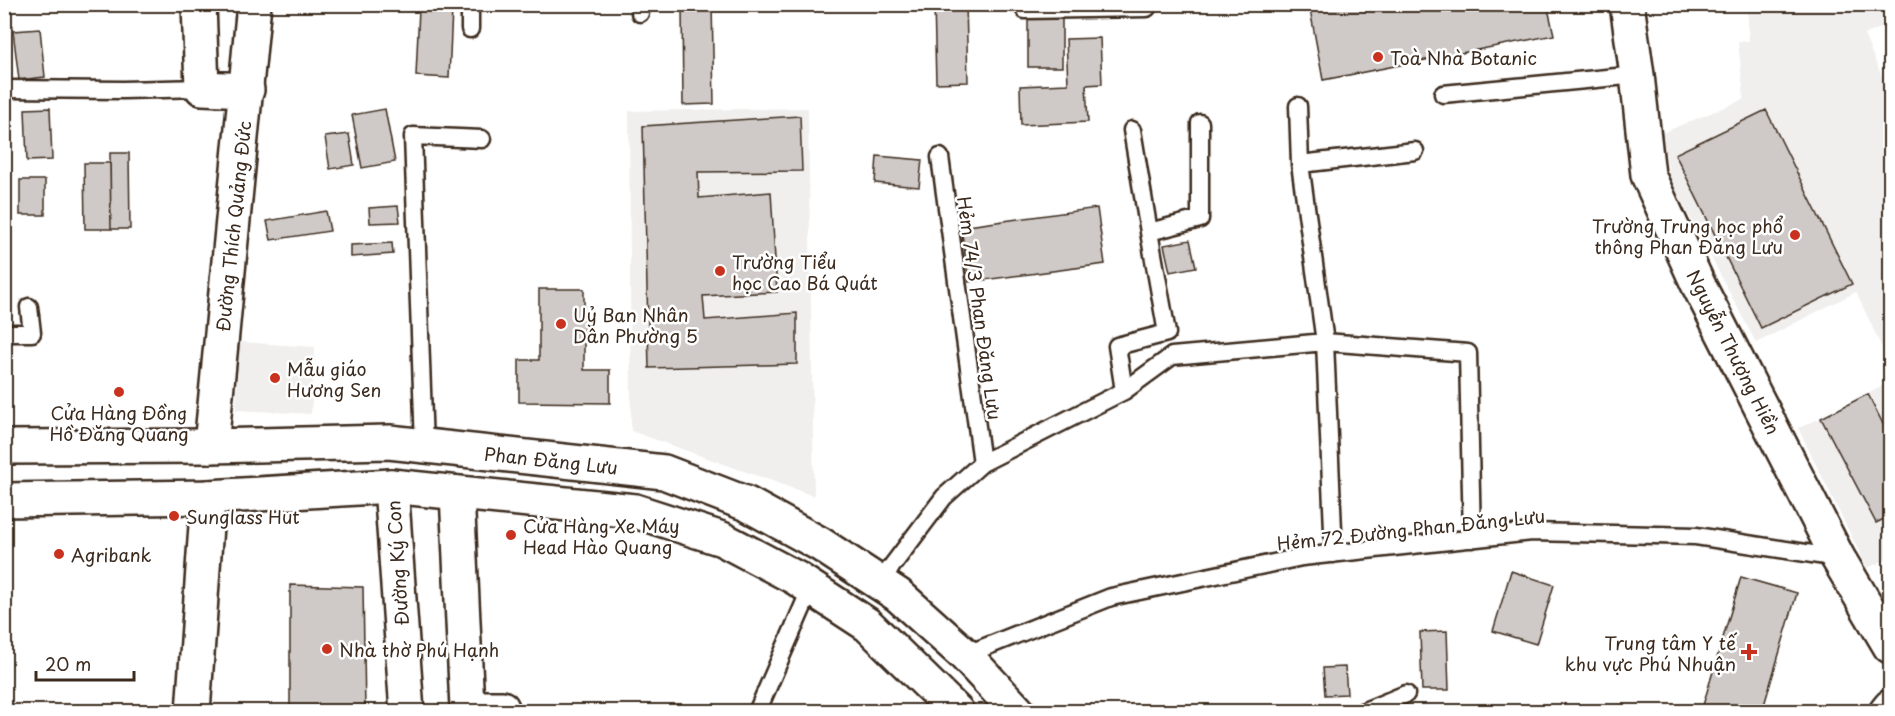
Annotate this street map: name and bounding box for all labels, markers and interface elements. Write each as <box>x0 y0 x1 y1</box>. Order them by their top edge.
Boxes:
place label: Toà Nhà Botanic <box>1390 44 1537 71</box>
marker: Toà Nhà Botanic <box>1371 50 1385 64</box>
street label: Đường Thích Quảng Đức <box>208 119 258 333</box>
street label: Hẻm 74/3 Phan Đăng Lưu <box>951 195 1009 421</box>
place label: Trường Trung học phổ thông Phan Đăng Lưu <box>1592 212 1783 260</box>
marker: Trường Trung học phổ thông Phan Đăng Lưu <box>1788 228 1802 242</box>
place label: Trường Tiểu học Cao Bá Quát <box>732 248 878 296</box>
marker: Trường Tiểu học Cao Bá Quát <box>713 264 727 278</box>
street label: Nguyễn Thượng Hiền <box>1681 265 1787 439</box>
place label: Uỷ Ban Nhân Dân Phường 5 <box>573 301 698 349</box>
marker: Uỷ Ban Nhân Dân Phường 5 <box>554 317 568 331</box>
place label: Mẫu giáo Hương Sen <box>287 355 381 403</box>
marker: Mẫu giáo Hương Sen <box>268 371 282 385</box>
marker: Cửa Hàng Đồng Hồ Đăng Quang <box>112 385 126 399</box>
place label: Cửa Hàng Đồng Hồ Đăng Quang <box>50 399 189 447</box>
street label: Phan Đăng Lưu <box>483 440 619 480</box>
street label: Đường Ký Con <box>379 500 415 626</box>
street label: Hẻm 72 Đường Phan Đăng Lưu <box>1276 501 1546 557</box>
place label: Sunglass Hut <box>186 503 300 530</box>
marker: Sunglass Hut <box>167 509 181 523</box>
place label: Cửa Hàng Xe Máy Head Hào Quang <box>523 512 680 560</box>
marker: Cửa Hàng Xe Máy Head Hào Quang <box>504 528 518 542</box>
place label: Agribank <box>71 541 152 568</box>
marker: Agribank <box>52 547 66 561</box>
place label: Trung tâm Y tế khu vực Phú Nhuận <box>1565 629 1737 677</box>
place label: Nhà thờ Phú Hạnh <box>339 636 499 663</box>
marker: Nhà thờ Phú Hạnh <box>320 642 334 656</box>
marker: Trung tâm Y tế khu vực Phú Nhuận <box>1740 643 1758 661</box>
scale bar <box>36 644 134 682</box>
text: 20 m <box>45 650 91 677</box>

